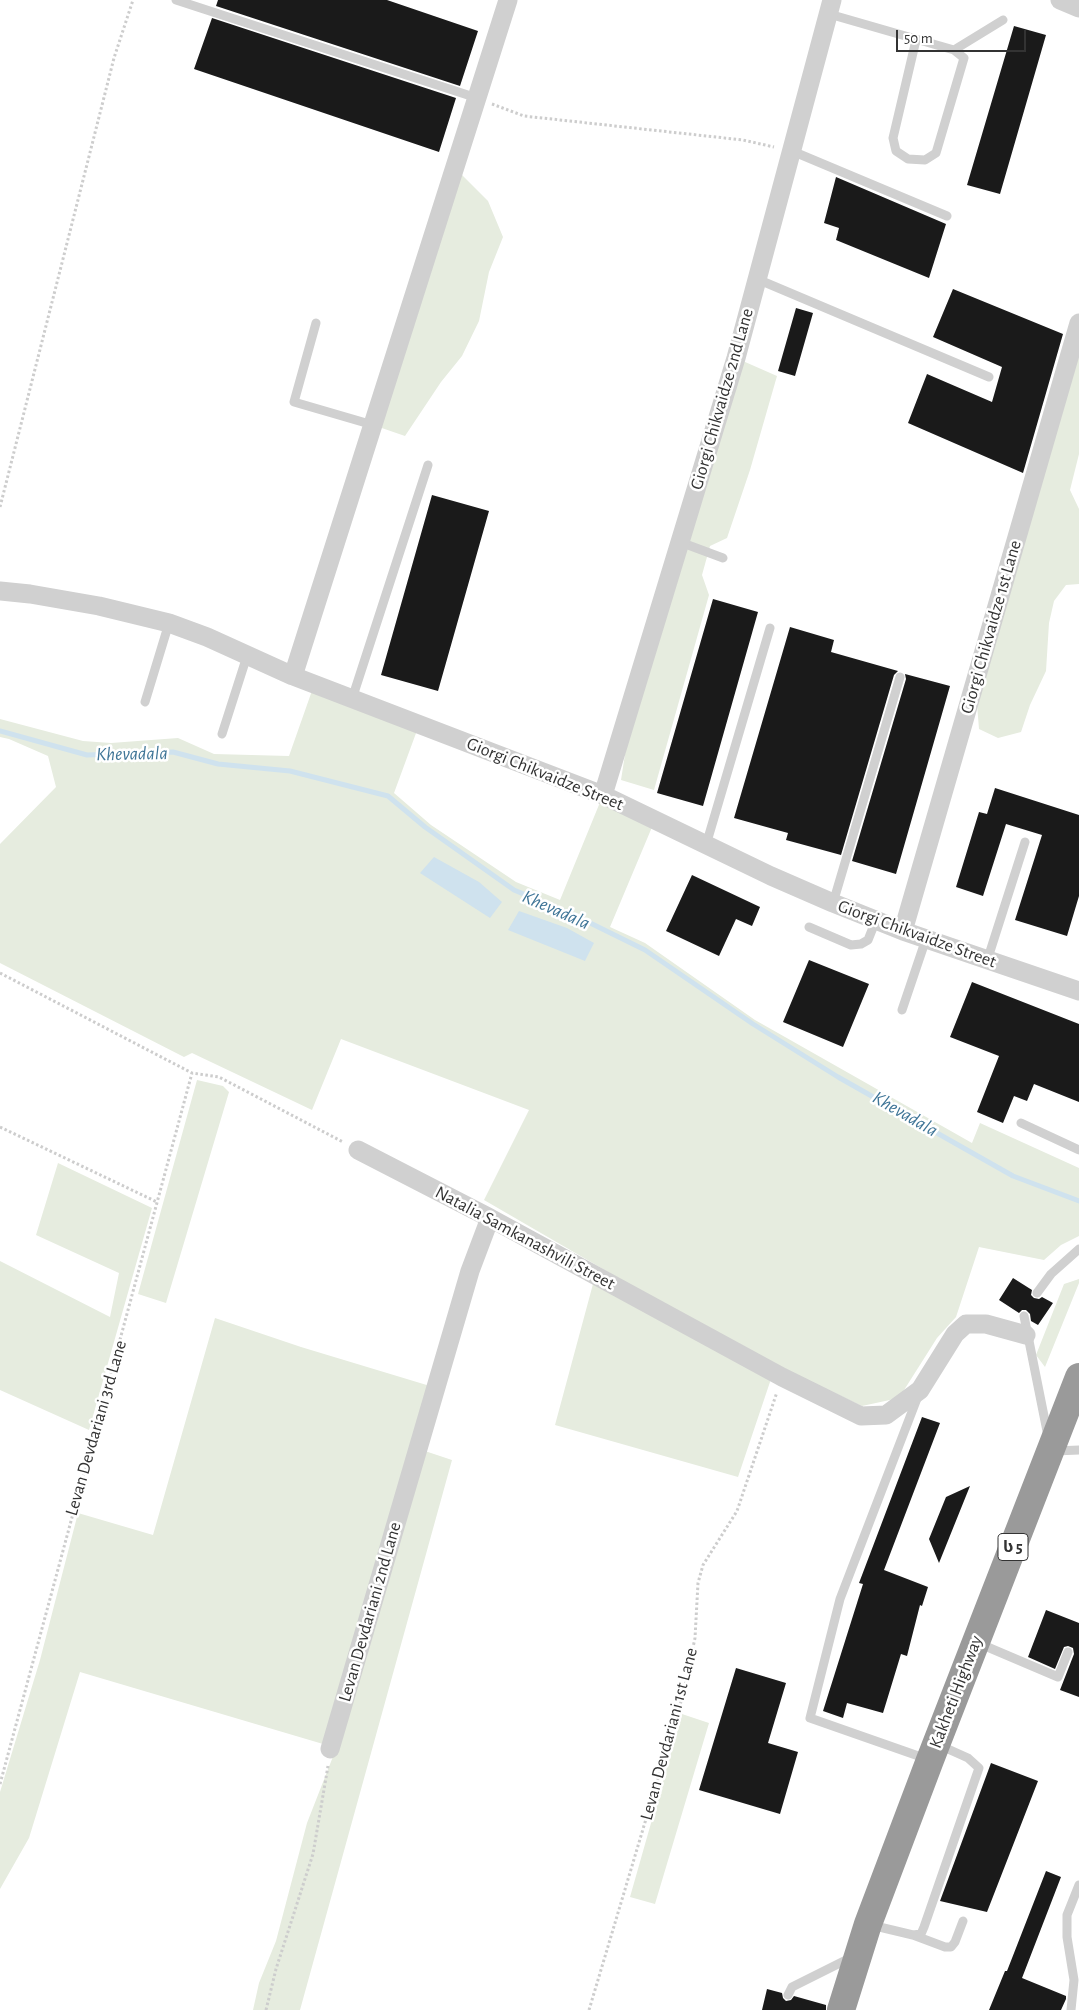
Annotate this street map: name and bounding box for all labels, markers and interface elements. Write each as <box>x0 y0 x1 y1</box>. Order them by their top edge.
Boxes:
scale bar <box>899 20 1029 52</box>
text: 50 m <box>904 31 933 46</box>
street label: Giorgi Chikvaidze 2nd Lane <box>686 306 758 492</box>
street label: Giorgi Chikvaidze 1st Lane <box>956 538 1026 716</box>
street label: Giorgi Chikvaidze Street <box>463 733 627 815</box>
water label: Khevadala <box>96 742 168 766</box>
water label: Khevadala <box>519 885 593 935</box>
street label: Giorgi Chikvaidze Street <box>835 895 999 973</box>
water label: Khevadala <box>868 1086 942 1142</box>
street label: Natalia Samkanashvili Street <box>431 1181 619 1295</box>
street label: Levan Devdariani 3rd Lane <box>61 1338 131 1518</box>
street label: Levan Devdariani 2nd Lane <box>334 1520 406 1704</box>
road number: ს 5 <box>998 1534 1028 1560</box>
street label: Kakheti Highway <box>925 1633 987 1751</box>
street label: Levan Devdariani 1st Lane <box>636 1645 702 1823</box>

